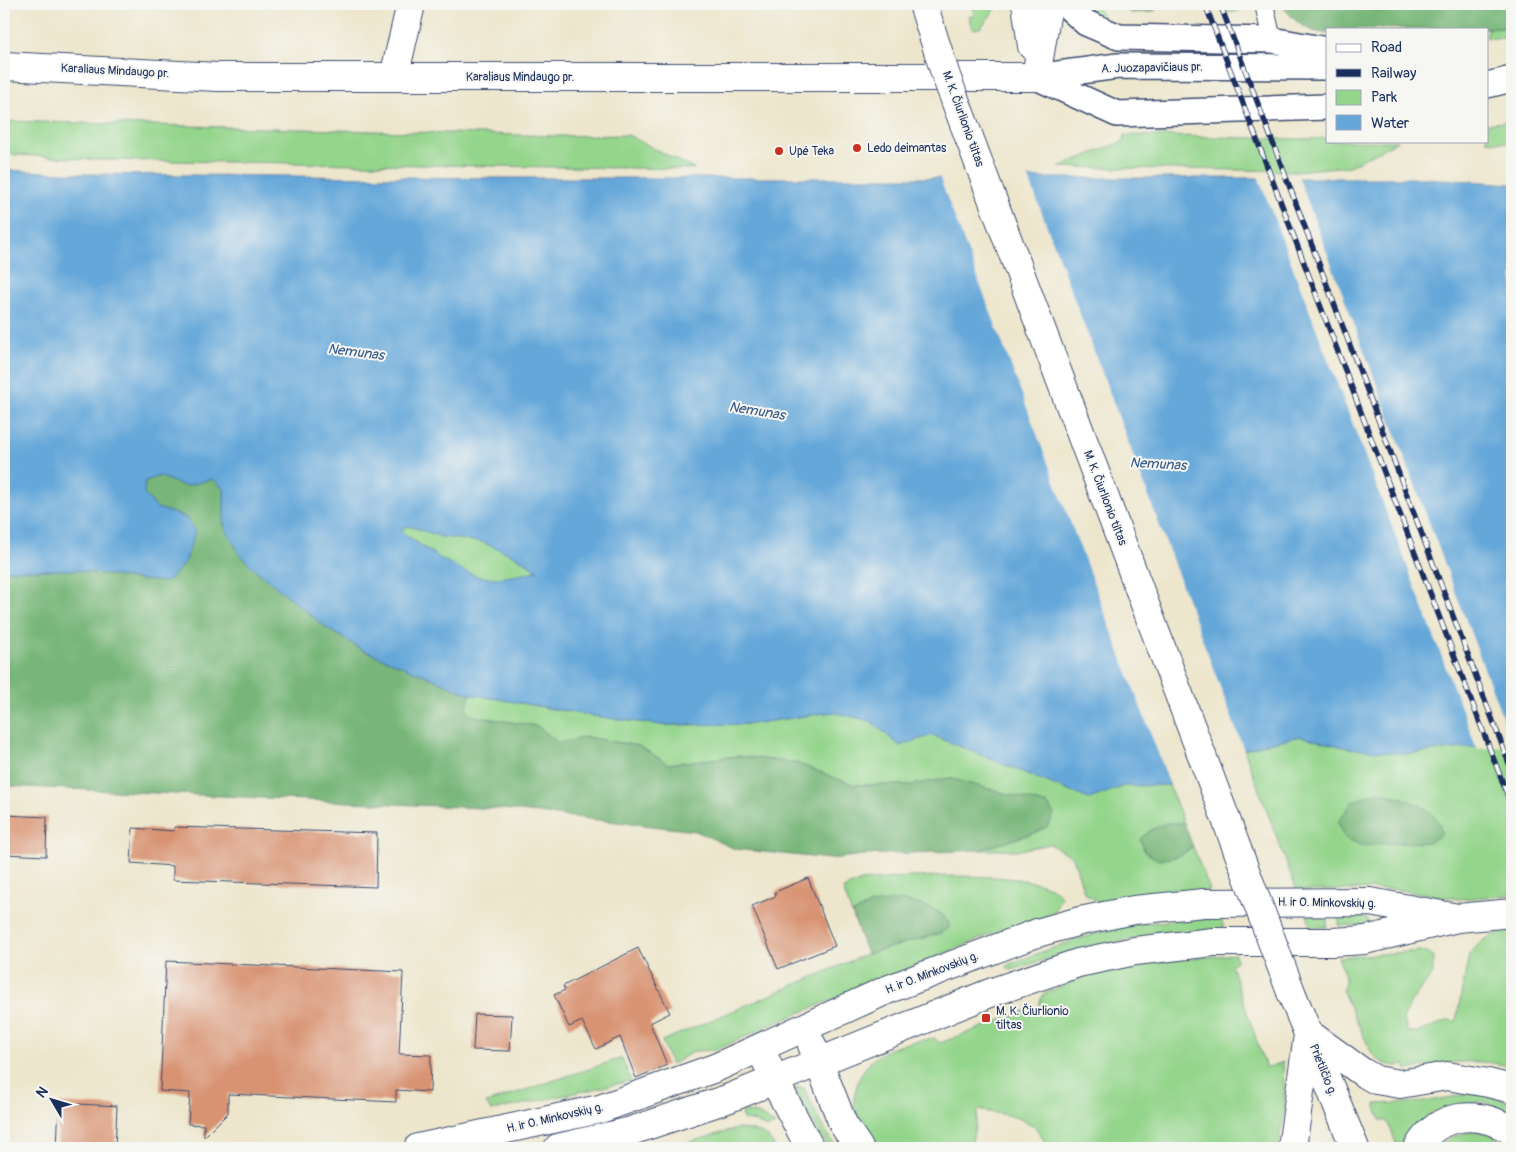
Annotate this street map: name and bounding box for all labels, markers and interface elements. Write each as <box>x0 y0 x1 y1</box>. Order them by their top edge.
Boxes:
legend <box>1326 28 1488 142</box>
text: Road <box>1371 38 1402 57</box>
street label: A. Juozapavičiaus pr. <box>1101 60 1203 76</box>
street label: Karaliaus Mindaugo pr. <box>60 61 170 81</box>
text: Railway <box>1371 64 1417 83</box>
street label: M. K. Čiurlionio tiltas <box>939 69 988 170</box>
street label: Karaliaus Mindaugo pr. <box>466 70 574 85</box>
text: Park <box>1371 88 1398 107</box>
text: Water <box>1371 114 1410 133</box>
place label: Ledo deimantas <box>867 141 947 156</box>
marker: Ledo deimantas <box>851 142 863 154</box>
place label: Upė Teka <box>789 144 834 159</box>
marker: Upė Teka <box>773 145 785 157</box>
water label: Nemunas <box>327 340 387 364</box>
water label: Nemunas <box>728 398 788 424</box>
street label: M. K. Čiurlionio tiltas <box>1080 448 1131 548</box>
water label: Nemunas <box>1129 454 1188 474</box>
street label: H. ir O. Minkovskių g. <box>1278 895 1376 911</box>
street label: H. ir O. Minkovskių g. <box>883 948 981 998</box>
place label: M. K. Čiurlionio tiltas <box>995 1003 1069 1033</box>
marker: M. K. Čiurlionio tiltas <box>980 1012 992 1024</box>
street label: Prietilčio g. <box>1306 1042 1340 1098</box>
north arrow <box>28 1074 78 1124</box>
text: N <box>33 1083 52 1101</box>
street label: H. ir O. Minkovskių g. <box>505 1100 605 1136</box>

